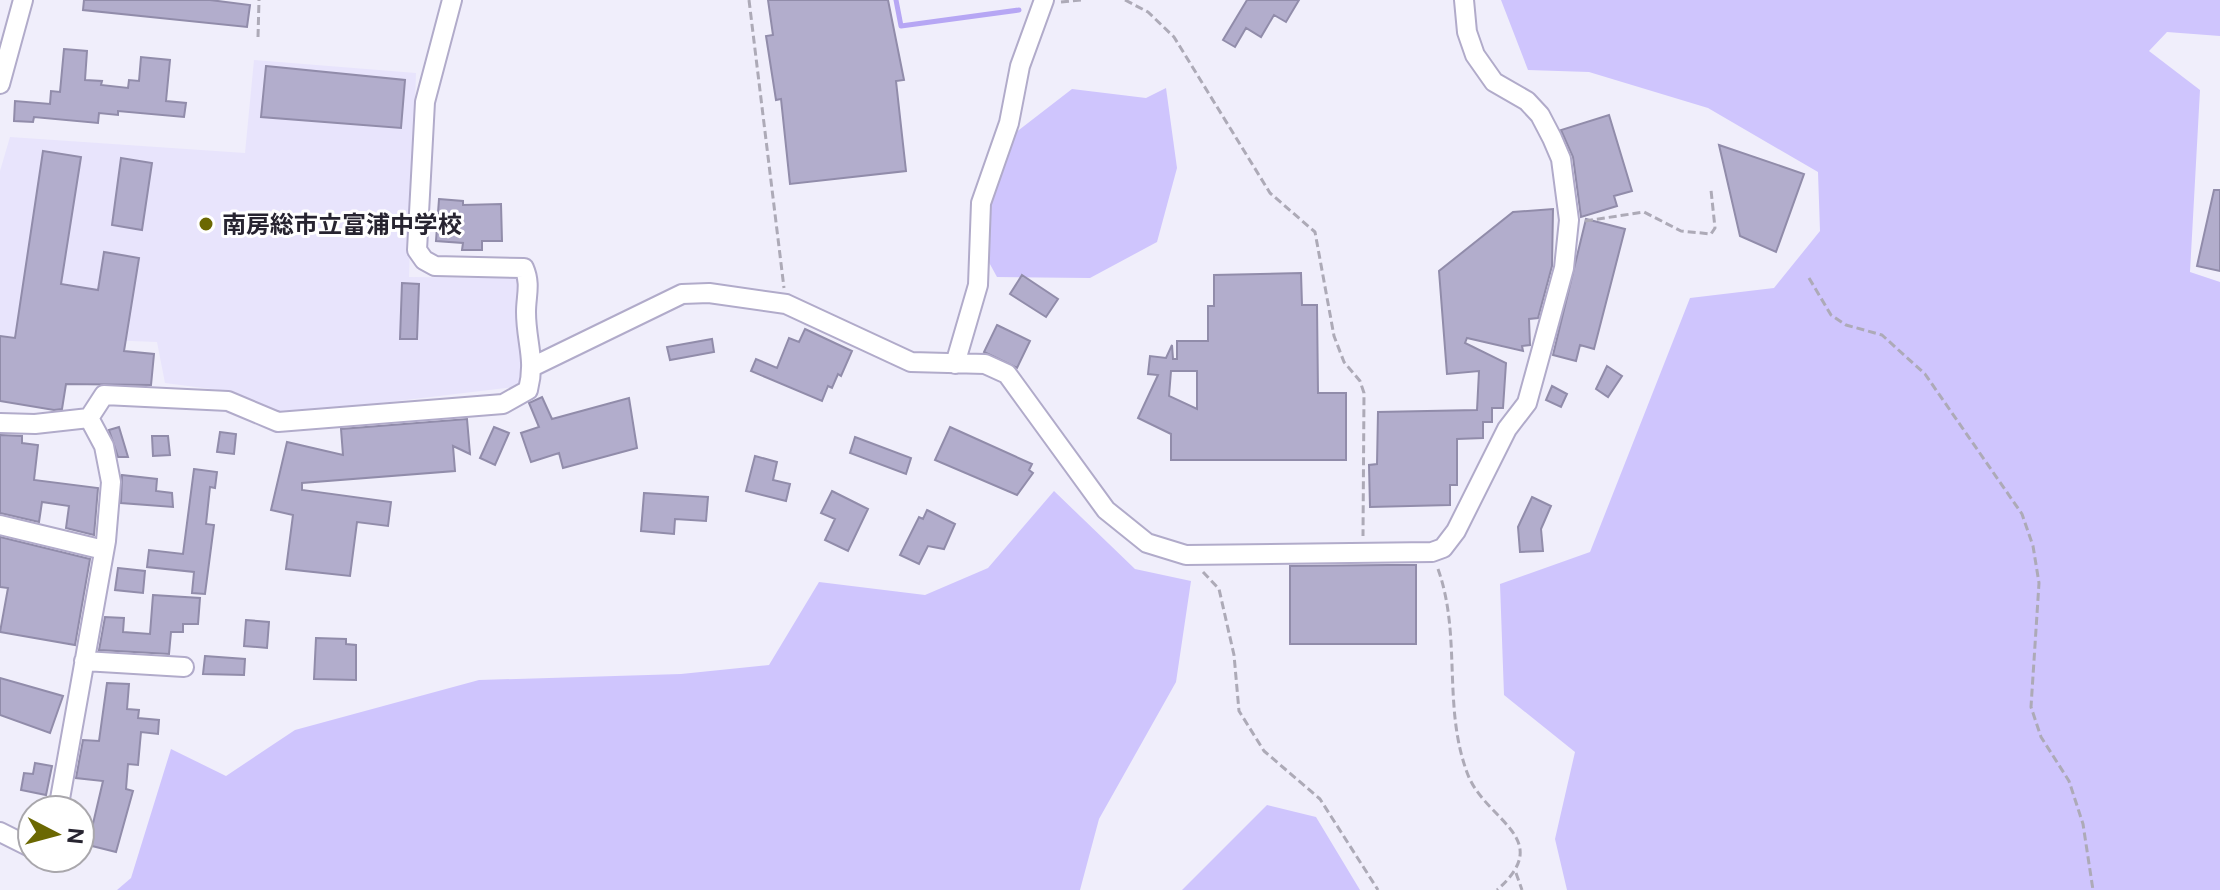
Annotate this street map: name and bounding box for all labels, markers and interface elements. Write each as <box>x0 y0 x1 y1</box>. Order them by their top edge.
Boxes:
place label: 南房総市立富浦中学校 <box>222 209 462 240</box>
marker: 南房総市立富浦中学校 <box>197 215 215 233</box>
north arrow <box>16 794 96 874</box>
text: N <box>60 827 91 846</box>

